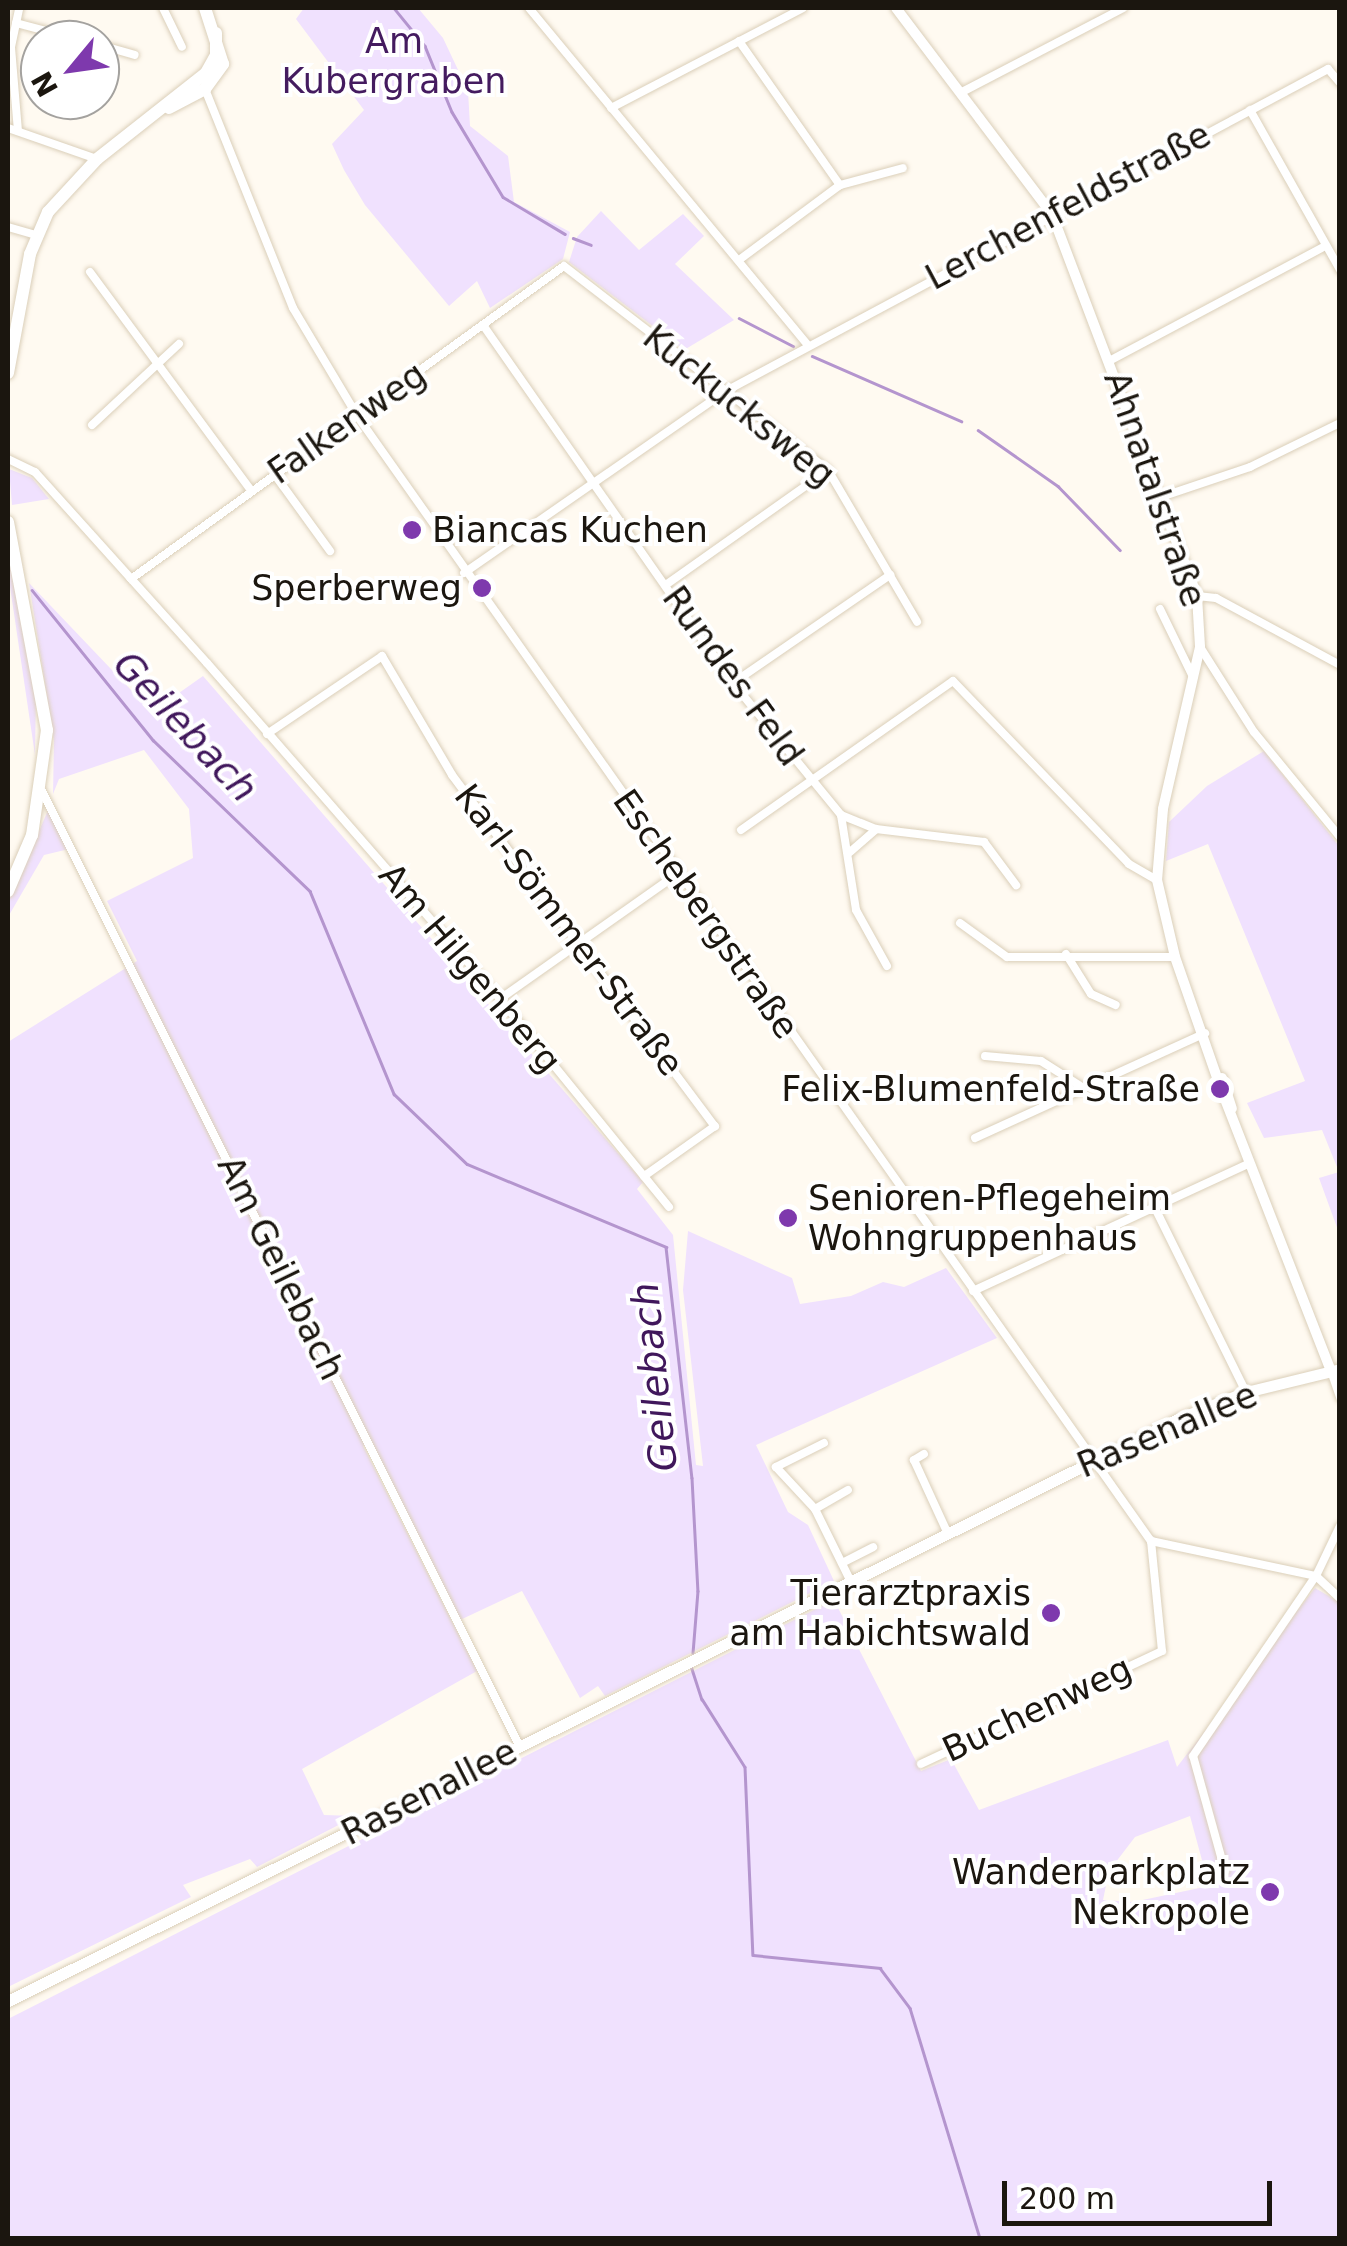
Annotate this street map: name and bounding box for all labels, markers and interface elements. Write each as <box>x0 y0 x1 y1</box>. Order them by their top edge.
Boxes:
north arrow <box>20 20 120 120</box>
park label: Am Kubergraben <box>282 20 506 102</box>
text: N <box>25 66 65 102</box>
street label: Lerchenfeldstraße <box>918 113 1218 299</box>
street label: Kuckucksweg <box>635 316 843 496</box>
street label: Falkenweg <box>260 353 434 493</box>
street label: Ahnatalstraße <box>1095 366 1215 612</box>
place label: Biancas Kuchen <box>432 509 708 551</box>
marker: Biancas Kuchen <box>401 519 423 541</box>
place label: Sperberweg <box>251 567 462 609</box>
marker: Sperberweg <box>471 577 493 599</box>
street label: Rundes Feld <box>654 578 812 774</box>
water label: Geilebach <box>104 642 266 812</box>
street label: Karl-Sömmer-Straße <box>446 776 692 1084</box>
street label: Eschebergstraße <box>604 781 808 1047</box>
street label: Am Hilgenberg <box>370 855 570 1081</box>
place label: Felix-Blumenfeld-Straße <box>781 1068 1200 1110</box>
marker: Felix-Blumenfeld-Straße <box>1209 1078 1231 1100</box>
street label: Am Geilebach <box>209 1149 353 1387</box>
place label: Senioren-Pflegeheim Wohngruppenhaus <box>808 1177 1171 1259</box>
marker: Senioren-Pflegeheim Wohngruppenhaus <box>777 1207 799 1229</box>
water label: Geilebach <box>622 1280 688 1474</box>
street label: Rasenallee <box>1071 1373 1263 1487</box>
place label: Tierarztpraxis am Habichtswald <box>729 1572 1031 1654</box>
marker: Tierarztpraxis am Habichtswald <box>1040 1602 1062 1624</box>
street label: Buchenweg <box>936 1647 1138 1771</box>
street label: Rasenallee <box>334 1730 524 1854</box>
place label: Wanderparkplatz Nekropole <box>952 1851 1250 1933</box>
marker: Wanderparkplatz Nekropole <box>1259 1881 1281 1903</box>
scale bar <box>1007 2161 1277 2223</box>
text: 200 m <box>1019 2181 1115 2216</box>

